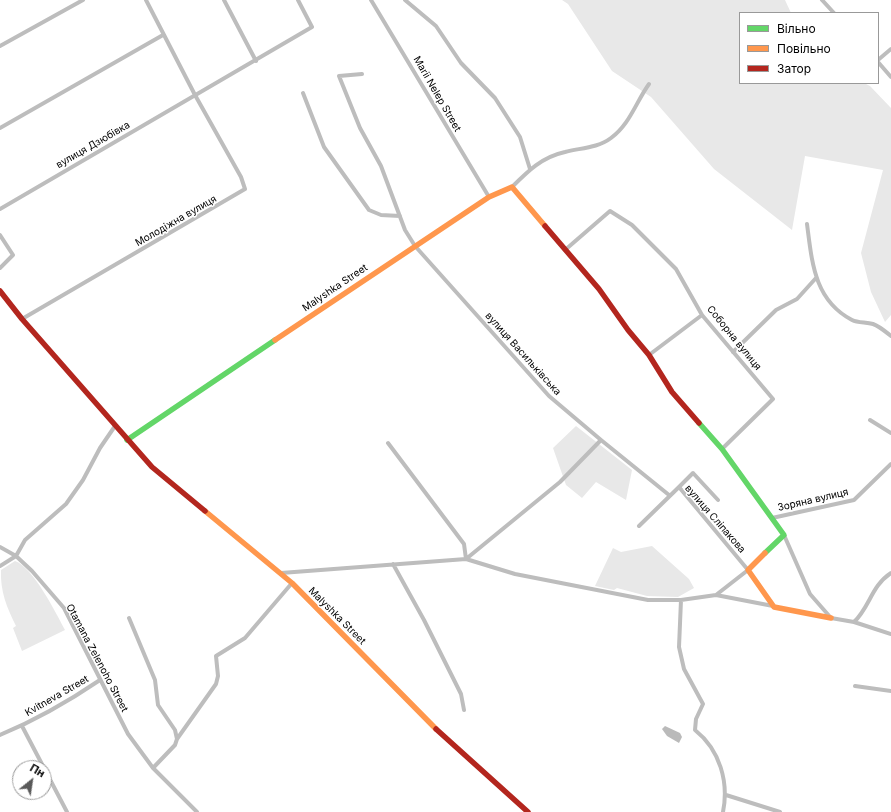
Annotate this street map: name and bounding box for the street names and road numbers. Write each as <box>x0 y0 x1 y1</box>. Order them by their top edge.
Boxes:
street label: Marii Nelep Street <box>411 54 463 134</box>
street label: вулиця Дзюбівка <box>54 119 132 171</box>
street label: Молодіжна вулиця <box>133 193 219 249</box>
street label: Malyshka Street <box>300 262 370 314</box>
street label: Соборна вулиця <box>704 303 764 373</box>
street label: вулиця Васильківська <box>482 310 564 398</box>
street label: вулиця Сліпакова <box>682 483 748 555</box>
street label: Зоряна вулиця <box>776 486 850 514</box>
street label: Malyshka Street <box>306 585 368 647</box>
street label: Otamana Zelenoho Street <box>63 602 131 714</box>
street label: Kvitneva Street <box>23 673 91 719</box>

